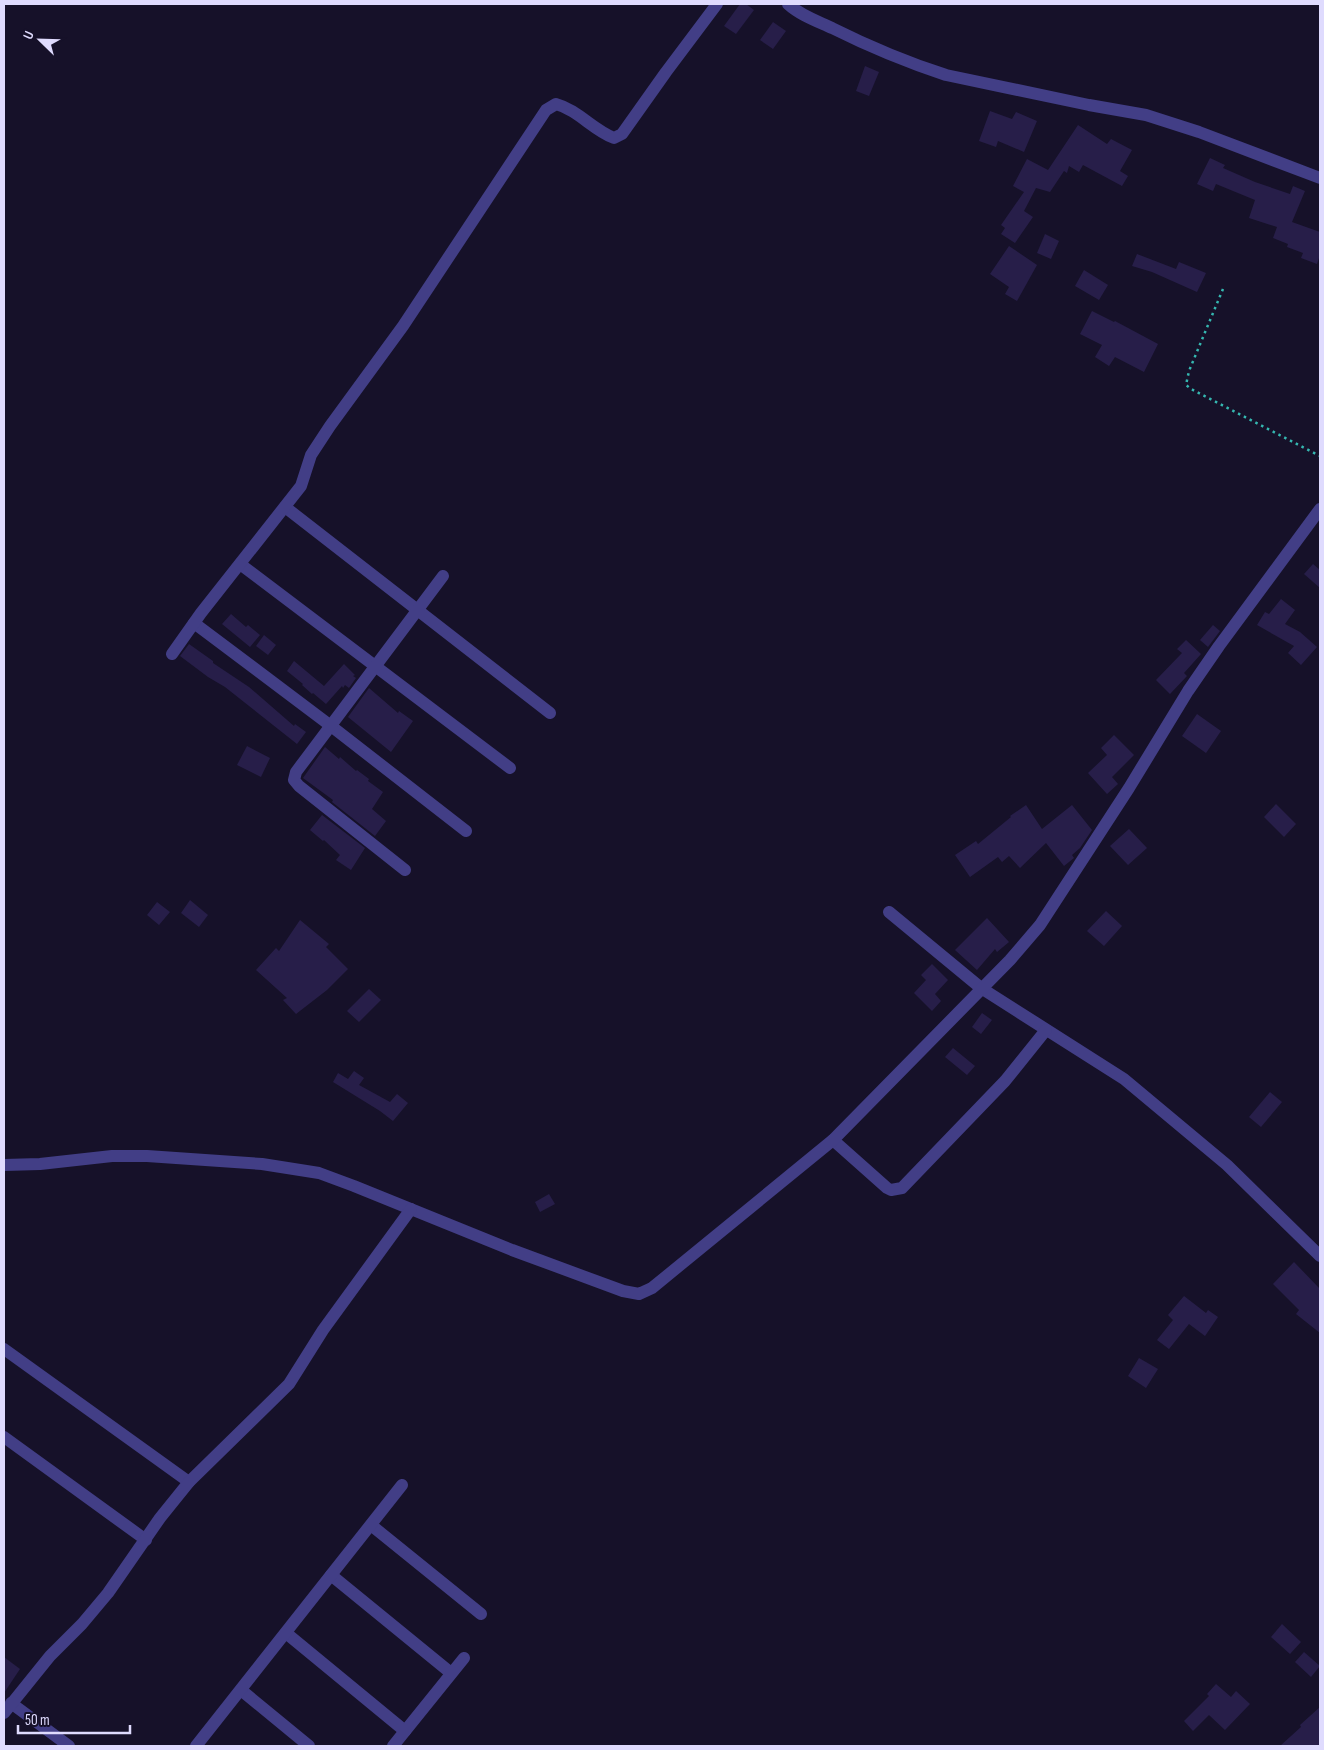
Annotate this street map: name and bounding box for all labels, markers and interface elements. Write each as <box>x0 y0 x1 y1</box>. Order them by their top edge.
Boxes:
north arrow <box>15 15 65 65</box>
text: U <box>19 28 38 42</box>
scale bar <box>18 1702 130 1734</box>
text: 50 m <box>25 1711 50 1730</box>

